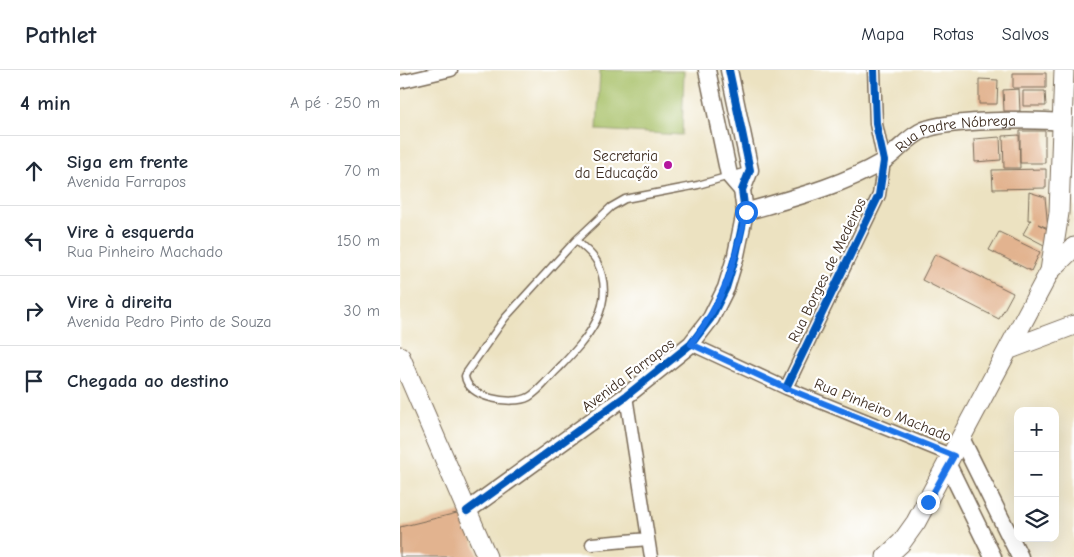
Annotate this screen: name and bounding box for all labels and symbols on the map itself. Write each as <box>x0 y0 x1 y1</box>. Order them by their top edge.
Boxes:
street label: Rua Padre Nóbrega <box>891 112 1016 156</box>
place label: Secretaria da Educação <box>575 147 658 182</box>
marker: Secretaria da Educação <box>662 159 674 171</box>
street label: Rua Borges de Medeiros <box>784 195 870 345</box>
route start <box>735 201 758 224</box>
street label: Avenida Farrapos <box>578 334 678 416</box>
street label: Rua Pinheiro Machado <box>812 374 954 446</box>
route end <box>917 491 940 514</box>

